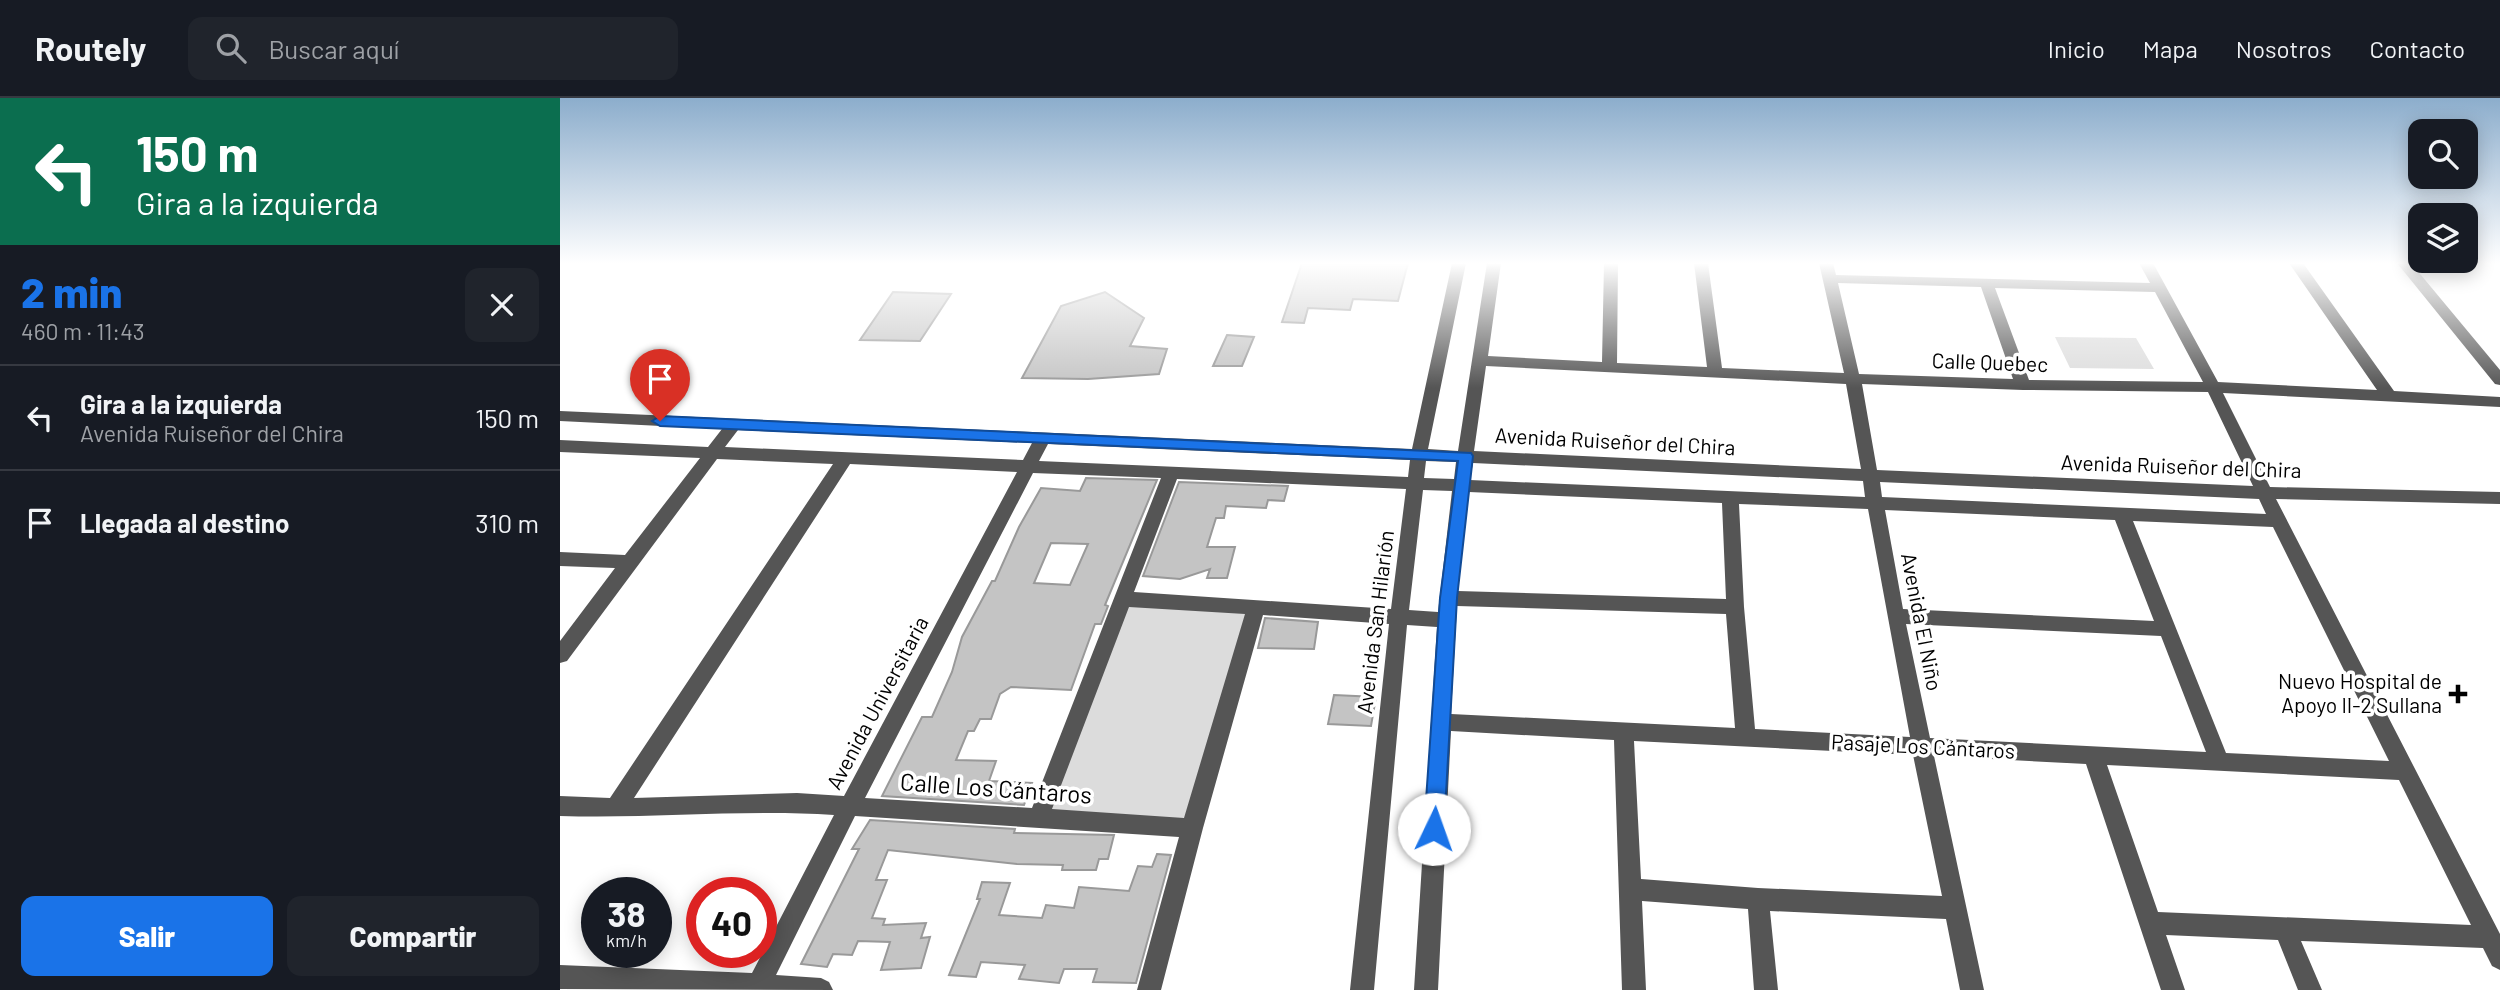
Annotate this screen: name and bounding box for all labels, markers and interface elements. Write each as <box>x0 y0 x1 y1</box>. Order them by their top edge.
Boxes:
search box <box>188 17 678 80</box>
text: Routely <box>35 28 146 68</box>
icon: search <box>212 29 250 67</box>
text: Buscar aquí <box>268 33 399 64</box>
text: Inicio <box>2048 34 2105 63</box>
text: Mapa <box>2143 34 2198 63</box>
text: Nosotros <box>2236 34 2332 63</box>
text: Contacto <box>2370 34 2465 63</box>
map controls <box>2408 119 2478 273</box>
button: search <box>2408 119 2478 189</box>
text: 150 m <box>136 123 258 182</box>
icon: left <box>21 126 112 217</box>
text: Gira a la izquierda <box>136 183 379 221</box>
button: layers <box>2408 203 2478 273</box>
text: 2 min <box>21 266 122 316</box>
button: close <box>465 268 539 342</box>
text: 460 m · 11:43 <box>21 317 145 345</box>
street label: Calle Quebec <box>1931 347 2049 376</box>
pin <box>630 349 690 421</box>
icon: arrive <box>641 360 679 398</box>
text: Gira a la izquierda <box>80 388 282 419</box>
icon: left <box>21 399 59 437</box>
text: 150 m <box>475 402 539 433</box>
text: Avenida Ruiseñor del Chira <box>80 419 344 447</box>
street label: Avenida Ruiseñor del Chira <box>1494 422 1736 459</box>
street label: Avenida Ruiseñor del Chira <box>2060 449 2302 482</box>
icon: arrive <box>21 504 59 542</box>
text: Llegada al destino <box>80 507 289 538</box>
text: 310 m <box>475 507 539 538</box>
street label: Avenida San Hilarión <box>1351 529 1398 715</box>
street label: Avenida El Niño <box>1897 551 1948 693</box>
street label: Avenida Universitaria <box>821 612 933 793</box>
place label: Nuevo Hospital de Apoyo II-2 Sullana <box>2278 668 2442 717</box>
marker: Nuevo Hospital de Apoyo II-2 Sullana <box>2448 684 2468 704</box>
street label: Pasaje Los Cántaros <box>1830 728 2016 763</box>
street label: Calle Los Cántaros <box>899 766 1093 809</box>
position arrow <box>1397 792 1471 866</box>
speed limit sign: 40 <box>686 877 777 968</box>
text: 38 <box>608 892 645 934</box>
button: Salir <box>21 896 273 976</box>
button: Compartir <box>287 896 539 976</box>
text: km/h <box>606 929 647 951</box>

